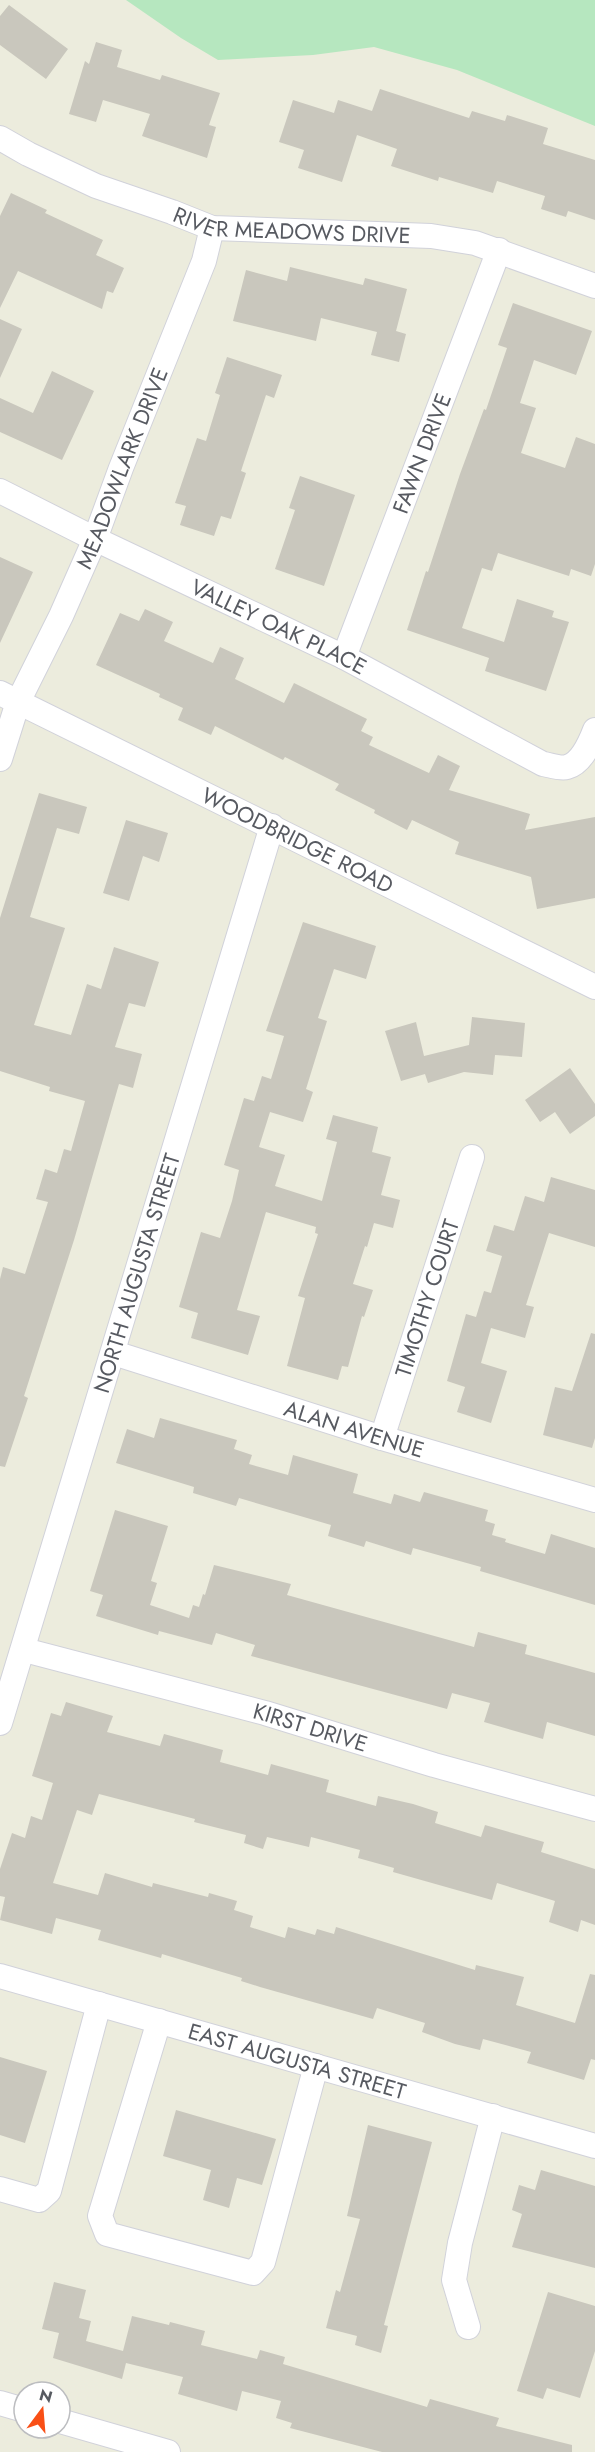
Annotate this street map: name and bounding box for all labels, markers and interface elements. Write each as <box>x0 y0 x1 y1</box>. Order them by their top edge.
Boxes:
street label: RIVER MEADOWS DRIVE <box>169 198 411 251</box>
street label: MEADOWLARK DRIVE <box>68 363 176 574</box>
street label: FAWN DRIVE <box>384 388 459 518</box>
street label: VALLEY OAK PLACE <box>185 571 373 682</box>
street label: WOODBRIDGE ROAD <box>196 779 399 901</box>
street label: NORTH AUGUSTA STREET <box>85 1149 188 1397</box>
street label: TIMOTHY COURT <box>387 1214 467 1381</box>
street label: ALAN AVENUE <box>280 1392 428 1466</box>
street label: KIRST DRIVE <box>250 1695 372 1760</box>
street label: EAST AUGUSTA STREET <box>185 2015 410 2107</box>
north arrow <box>12 2380 72 2440</box>
text: N <box>37 2383 55 2409</box>

